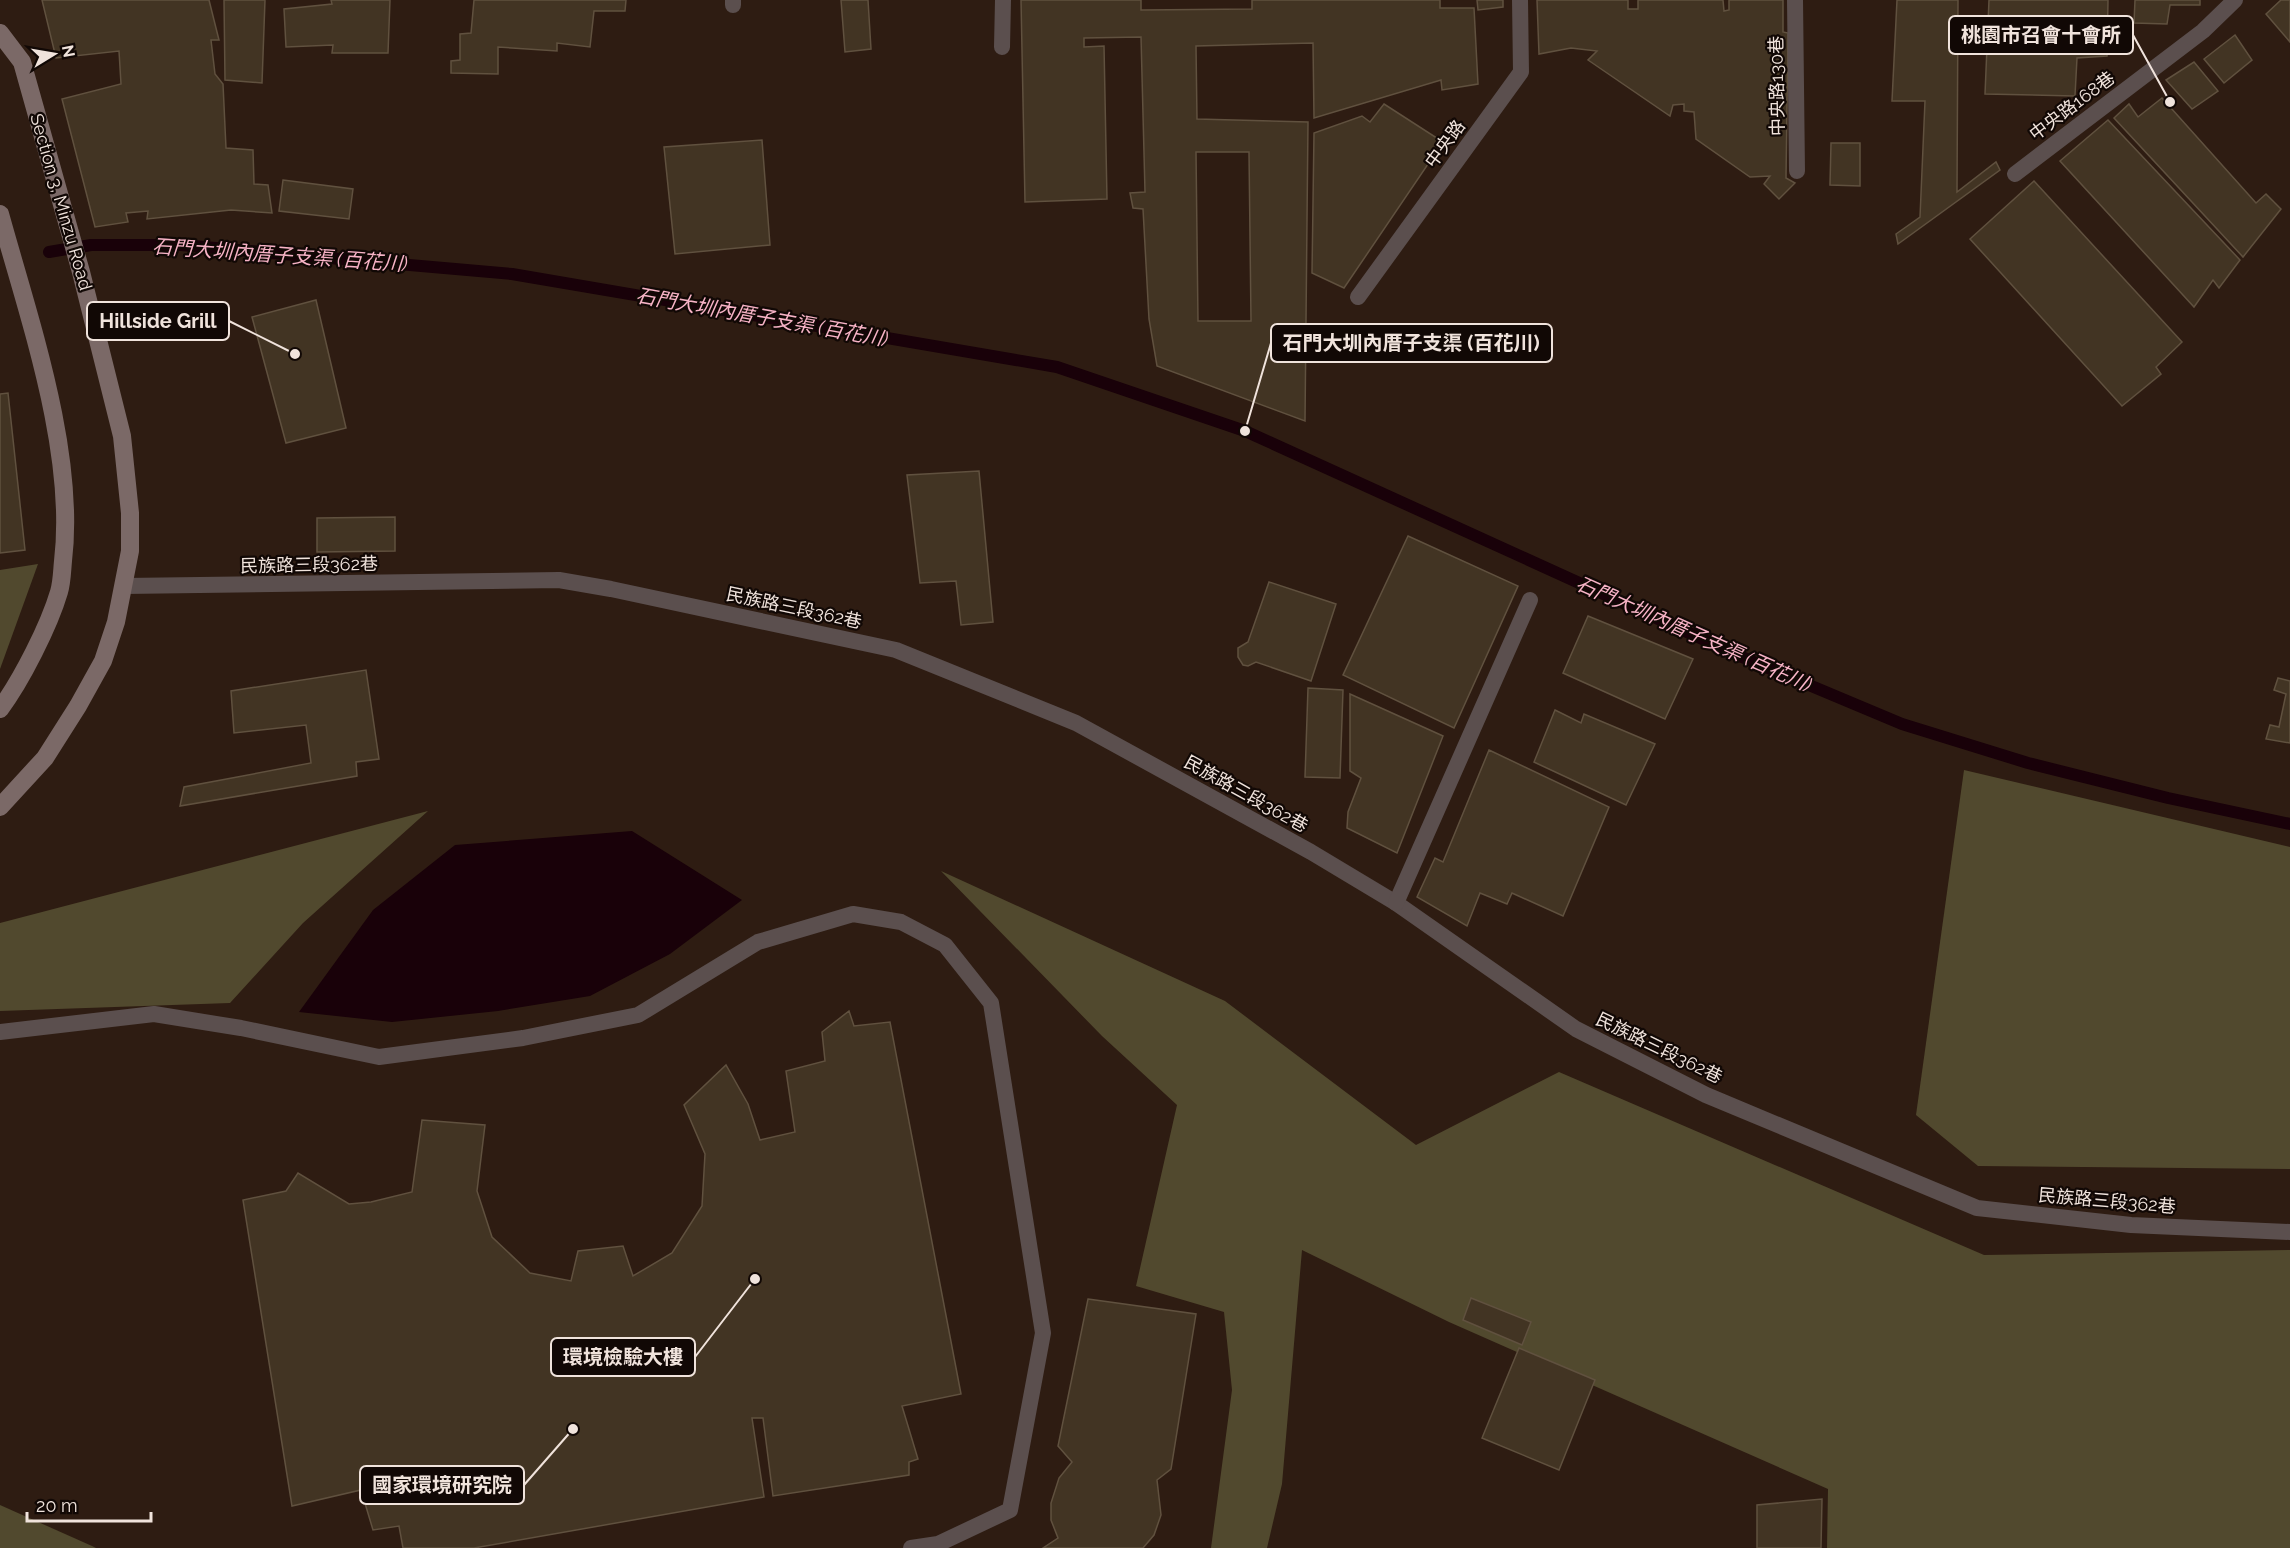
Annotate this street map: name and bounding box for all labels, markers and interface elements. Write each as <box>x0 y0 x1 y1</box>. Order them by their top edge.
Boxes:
callout: 桃園市召會十會所 <box>1949 16 2133 54</box>
text: 桃園市召會十會所 <box>1961 23 2121 47</box>
north arrow <box>24 24 84 84</box>
street label: 中央路130巷 <box>1765 36 1788 136</box>
text: N <box>58 43 79 59</box>
street label: 中央路168巷 <box>2025 67 2118 144</box>
street label: Section 3, Minzu Road <box>26 111 97 293</box>
street label: 中央路 <box>1420 116 1469 172</box>
water label: 石門大圳內厝子支渠 (百花川) <box>152 234 408 276</box>
water label: 石門大圳內厝子支渠 (百花川) <box>634 283 890 351</box>
callout: Hillside Grill <box>87 302 229 340</box>
text: Hillside Grill <box>99 309 217 333</box>
callout: 石門大圳內厝子支渠 (百花川) <box>1271 324 1552 362</box>
text: 石門大圳內厝子支渠 (百花川) <box>1282 331 1540 355</box>
street label: 民族路三段362巷 <box>240 553 378 576</box>
water label: 石門大圳內厝子支渠 (百花川) <box>1572 571 1816 697</box>
street label: 民族路三段362巷 <box>725 583 864 632</box>
street label: 民族路三段362巷 <box>1181 751 1312 836</box>
street label: 民族路三段362巷 <box>1593 1008 1726 1087</box>
street label: 民族路三段362巷 <box>2037 1184 2177 1217</box>
callout: 環境檢驗大樓 <box>551 1338 695 1376</box>
text: 環境檢驗大樓 <box>563 1345 683 1369</box>
callout: 國家環境研究院 <box>360 1466 524 1504</box>
text: 國家環境研究院 <box>372 1473 512 1497</box>
scale bar <box>27 1485 152 1523</box>
text: 20 m <box>36 1495 78 1516</box>

